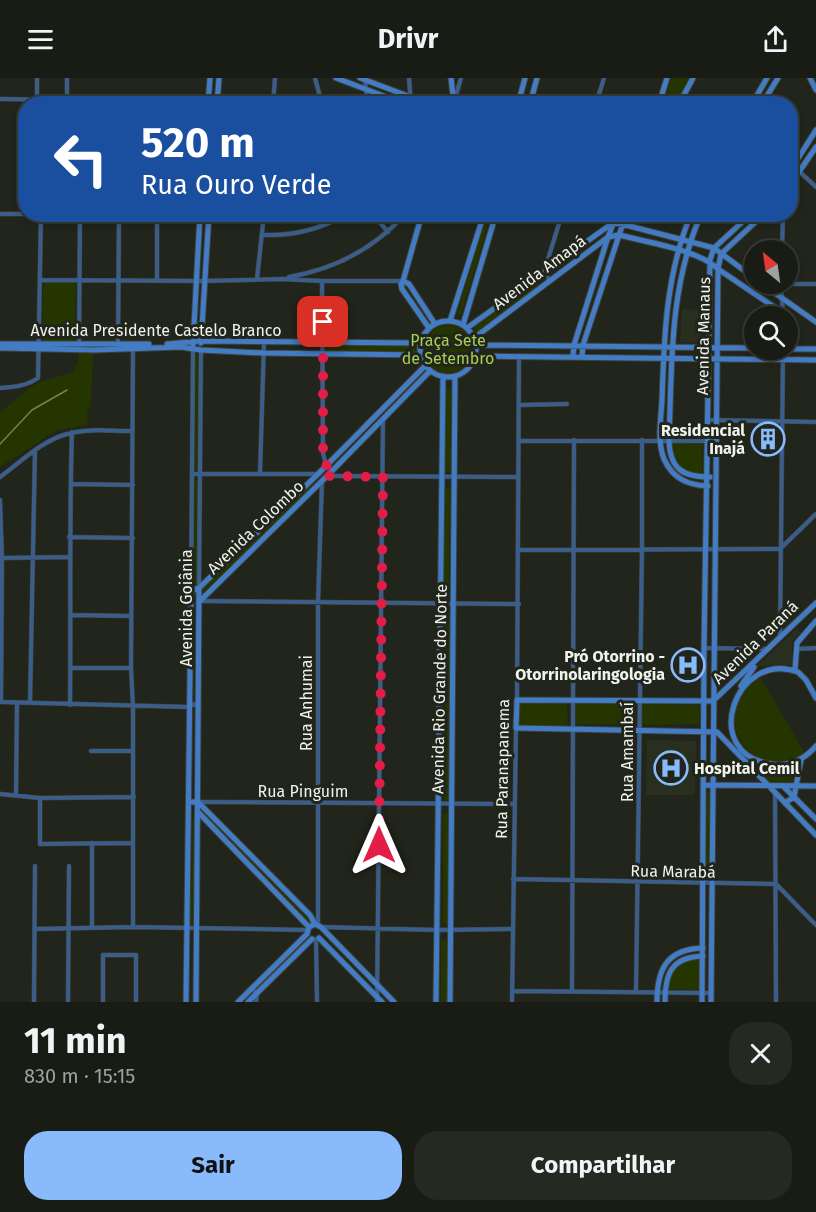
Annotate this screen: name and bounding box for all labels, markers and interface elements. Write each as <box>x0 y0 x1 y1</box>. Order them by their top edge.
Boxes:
icon: menu <box>24 23 57 56</box>
text: Drivr <box>378 23 438 55</box>
icon: share <box>759 23 792 56</box>
text: 520 m <box>141 118 255 168</box>
icon: left <box>42 120 120 198</box>
text: Rua Ouro Verde <box>141 169 331 201</box>
street label: Avenida Amapá <box>489 231 590 314</box>
north arrow <box>744 240 798 294</box>
map controls <box>744 240 798 360</box>
street label: Avenida Manaus <box>693 277 714 395</box>
pin <box>297 296 348 347</box>
icon: arrive <box>306 305 339 338</box>
button: search <box>744 306 798 360</box>
street label: Avenida Presidente Castelo Branco <box>31 321 282 340</box>
park label: Praça Sete de Setembro <box>402 331 494 368</box>
place label: Residencial Inajá <box>661 421 745 458</box>
building icon: Residencial Inajá <box>750 421 786 457</box>
street label: Avenida Colombo <box>203 477 307 578</box>
street label: Avenida Goiânia <box>177 549 196 667</box>
street label: Avenida Rio Grande do Norte <box>428 584 451 794</box>
street label: Avenida Paraná <box>709 597 802 688</box>
place label: Pró Otorrino - Otorrinolaringologia <box>515 647 665 684</box>
hospital icon: Pró Otorrino - Otorrinolaringologia <box>670 647 706 683</box>
street label: Rua Anhumai <box>297 655 316 751</box>
street label: Rua Paranapanema <box>492 699 513 839</box>
street label: Rua Amambaí <box>618 702 637 802</box>
hospital icon: Hospital Cemil <box>653 750 689 786</box>
place label: Hospital Cemil <box>694 759 800 778</box>
street label: Rua Pinguim <box>258 782 348 801</box>
position arrow <box>347 813 411 877</box>
street label: Rua Marabá <box>630 861 716 882</box>
text: 11 min <box>24 1019 127 1063</box>
button: close <box>729 1022 792 1085</box>
text: 830 m · 15:15 <box>24 1064 135 1088</box>
button: Sair <box>24 1131 402 1200</box>
button: Compartilhar <box>414 1131 792 1200</box>

